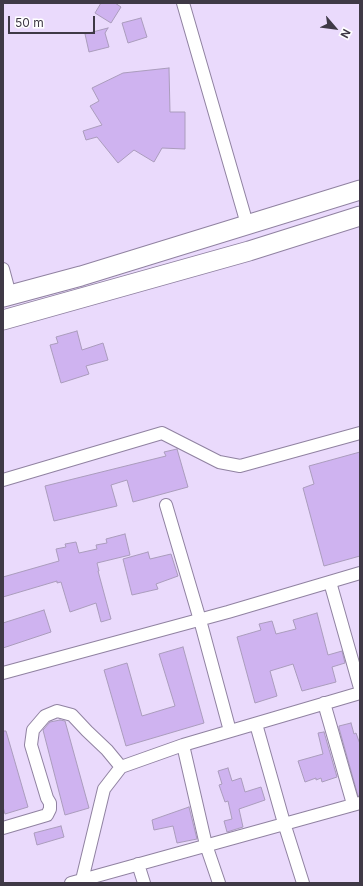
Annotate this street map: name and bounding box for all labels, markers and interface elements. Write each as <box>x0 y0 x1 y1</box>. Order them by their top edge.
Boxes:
scale bar <box>10 8 97 34</box>
north arrow <box>315 8 355 48</box>
text: 50 m <box>15 15 44 30</box>
text: N <box>337 27 354 41</box>

